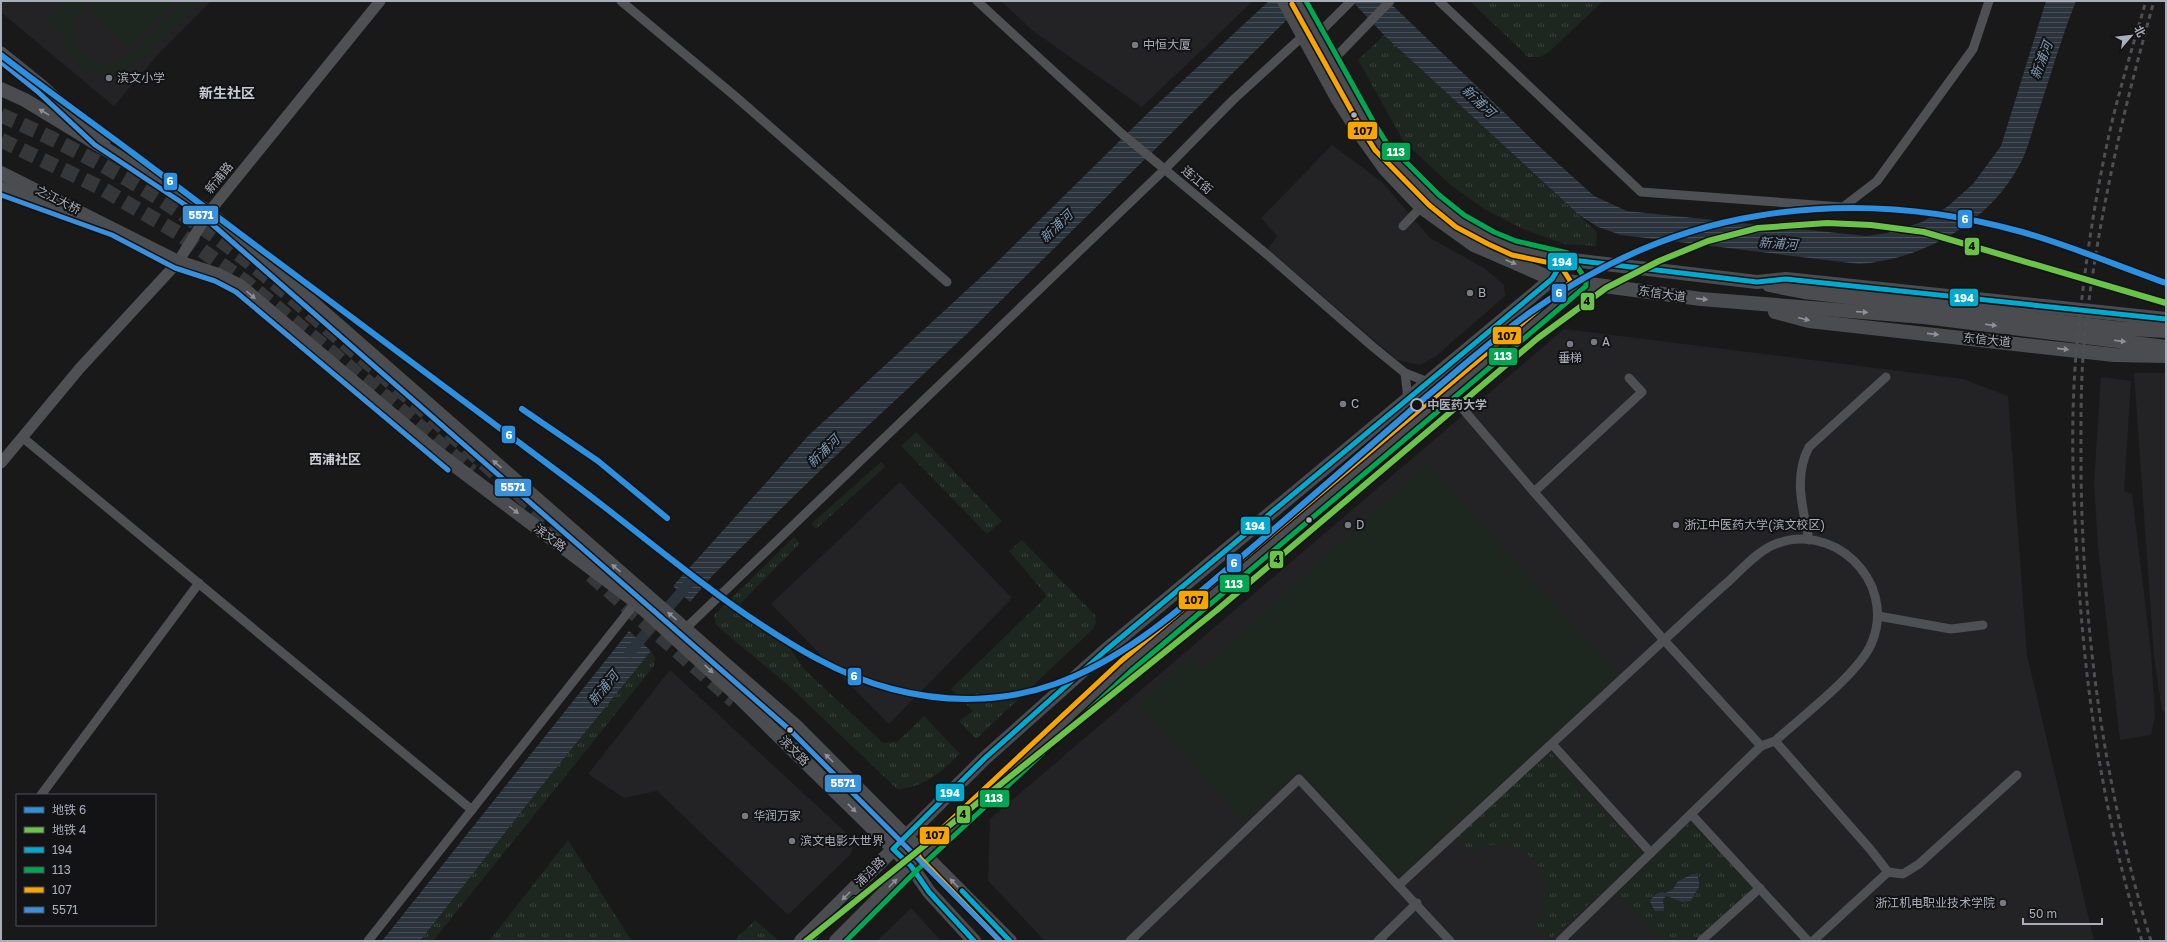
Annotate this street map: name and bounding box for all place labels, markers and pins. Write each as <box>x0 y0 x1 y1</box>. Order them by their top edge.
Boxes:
place label: 中恒大厦 <box>1143 37 1191 52</box>
marker: 中恒大厦 <box>1130 40 1140 50</box>
place label: 滨文小学 <box>117 70 165 85</box>
marker: 滨文小学 <box>104 73 114 83</box>
unlabelled marker <box>1349 110 1359 120</box>
place label: B <box>1478 285 1486 300</box>
marker: B <box>1465 288 1475 298</box>
place label: A <box>1602 334 1610 349</box>
marker: A <box>1589 337 1599 347</box>
marker: 垂梯 <box>1565 339 1575 349</box>
place label: 垂梯 <box>1558 350 1582 365</box>
place label: C <box>1351 396 1359 411</box>
place label: 中医药大学 <box>1427 397 1487 412</box>
marker: 中医药大学 <box>1410 398 1424 412</box>
marker: C <box>1338 399 1348 409</box>
unlabelled marker <box>1304 515 1314 525</box>
place label: D <box>1356 517 1364 532</box>
place label: 浙江中医药大学(滨文校区) <box>1684 517 1825 532</box>
marker: D <box>1343 520 1353 530</box>
marker: 浙江中医药大学(滨文校区) <box>1671 520 1681 530</box>
unlabelled marker <box>785 725 795 735</box>
place label: 华润万家 <box>753 808 801 823</box>
marker: 华润万家 <box>740 811 750 821</box>
place label: 滨文电影大世界 <box>800 833 884 848</box>
marker: 滨文电影大世界 <box>787 836 797 846</box>
place label: 浙江机电职业技术学院 <box>1875 895 1995 910</box>
marker: 浙江机电职业技术学院 <box>1998 898 2008 908</box>

